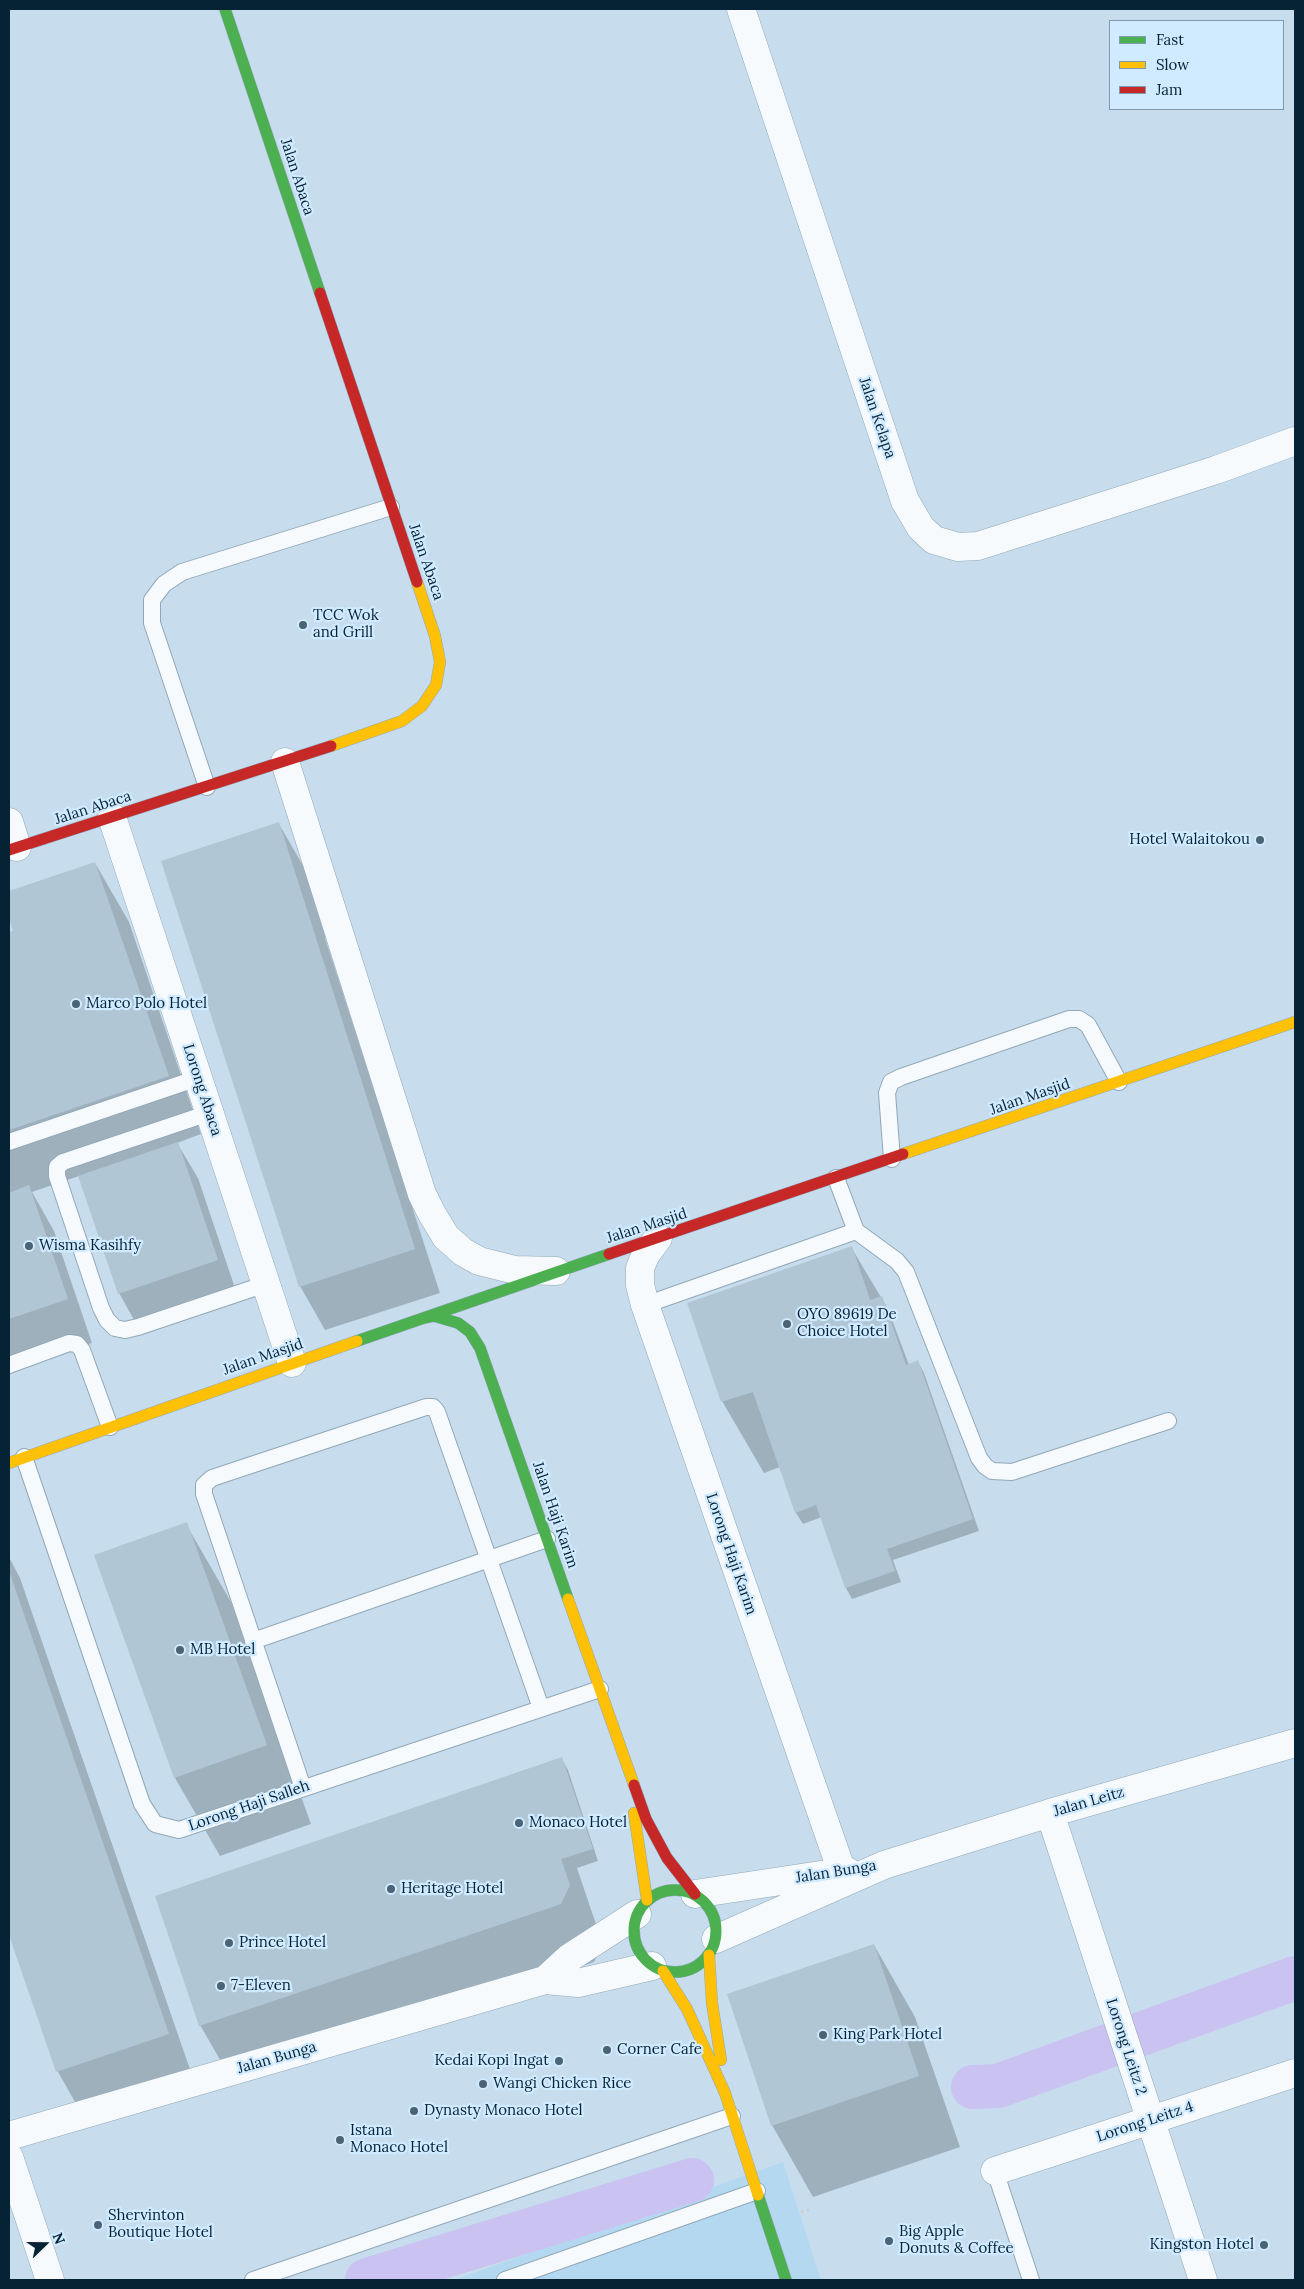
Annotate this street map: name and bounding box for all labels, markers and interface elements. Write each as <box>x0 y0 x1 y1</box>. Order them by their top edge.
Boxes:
legend <box>1109 20 1284 110</box>
text: Fast <box>1156 30 1184 49</box>
text: Slow <box>1156 55 1189 74</box>
text: Jam <box>1156 80 1183 99</box>
street label: Jalan Abaca <box>276 136 318 218</box>
street label: Jalan Kelapa <box>855 375 899 461</box>
street label: Jalan Abaca <box>405 521 447 603</box>
place label: TCC Wok and Grill <box>313 607 379 642</box>
marker: TCC Wok and Grill <box>297 619 309 631</box>
street label: Jalan Abaca <box>52 787 134 829</box>
place label: Hotel Walaitokou <box>1129 831 1250 849</box>
marker: Hotel Walaitokou <box>1254 834 1266 846</box>
place label: Marco Polo Hotel <box>86 995 207 1013</box>
marker: Marco Polo Hotel <box>70 998 82 1010</box>
street label: Lorong Abaca <box>179 1042 225 1138</box>
street label: Jalan Masjid <box>988 1075 1072 1119</box>
street label: Jalan Masjid <box>604 1205 690 1247</box>
place label: Wisma Kasihfy <box>39 1237 141 1255</box>
marker: Wisma Kasihfy <box>23 1240 35 1252</box>
place label: OYO 89619 De Choice Hotel <box>797 1306 897 1341</box>
marker: OYO 89619 De Choice Hotel <box>781 1318 793 1330</box>
street label: Jalan Masjid <box>221 1335 305 1379</box>
street label: Jalan Haji Karim <box>528 1459 582 1571</box>
street label: Lorong Haji Karim <box>702 1491 760 1617</box>
place label: MB Hotel <box>190 1641 255 1659</box>
marker: MB Hotel <box>174 1644 186 1656</box>
street label: Lorong Haji Salleh <box>186 1777 312 1835</box>
street label: Jalan Leitz <box>1052 1783 1126 1821</box>
place label: Monaco Hotel <box>529 1814 627 1832</box>
marker: Monaco Hotel <box>513 1817 525 1829</box>
street label: Jalan Bunga <box>794 1857 878 1887</box>
place label: Heritage Hotel <box>401 1880 503 1898</box>
marker: Heritage Hotel <box>385 1883 397 1895</box>
place label: Prince Hotel <box>239 1934 326 1952</box>
marker: Prince Hotel <box>223 1937 235 1949</box>
place label: 7-Eleven <box>231 1977 291 1995</box>
marker: 7-Eleven <box>215 1980 227 1992</box>
street label: Lorong Leitz 2 <box>1102 1996 1150 2098</box>
place label: King Park Hotel <box>833 2026 942 2044</box>
marker: King Park Hotel <box>817 2029 829 2041</box>
street label: Jalan Bunga <box>235 2038 319 2078</box>
place label: Corner Cafe <box>617 2041 702 2059</box>
marker: Corner Cafe <box>601 2044 613 2056</box>
place label: Kedai Kopi Ingat <box>434 2052 549 2070</box>
marker: Kedai Kopi Ingat <box>553 2055 565 2067</box>
place label: Wangi Chicken Rice <box>493 2075 631 2093</box>
marker: Wangi Chicken Rice <box>477 2078 489 2090</box>
street label: Lorong Leitz 4 <box>1094 2098 1196 2146</box>
place label: Dynasty Monaco Hotel <box>424 2102 583 2120</box>
marker: Dynasty Monaco Hotel <box>408 2105 420 2117</box>
place label: Istana Monaco Hotel <box>350 2122 448 2157</box>
marker: Istana Monaco Hotel <box>334 2134 346 2146</box>
place label: Shervinton Boutique Hotel <box>108 2207 213 2242</box>
north arrow <box>20 2219 70 2269</box>
marker: Shervinton Boutique Hotel <box>92 2219 104 2231</box>
place label: Big Apple Donuts & Coffee <box>899 2223 1014 2258</box>
text: N <box>49 2230 69 2247</box>
marker: Big Apple Donuts & Coffee <box>883 2235 895 2247</box>
place label: Kingston Hotel <box>1149 2236 1254 2254</box>
marker: Kingston Hotel <box>1258 2239 1270 2251</box>

